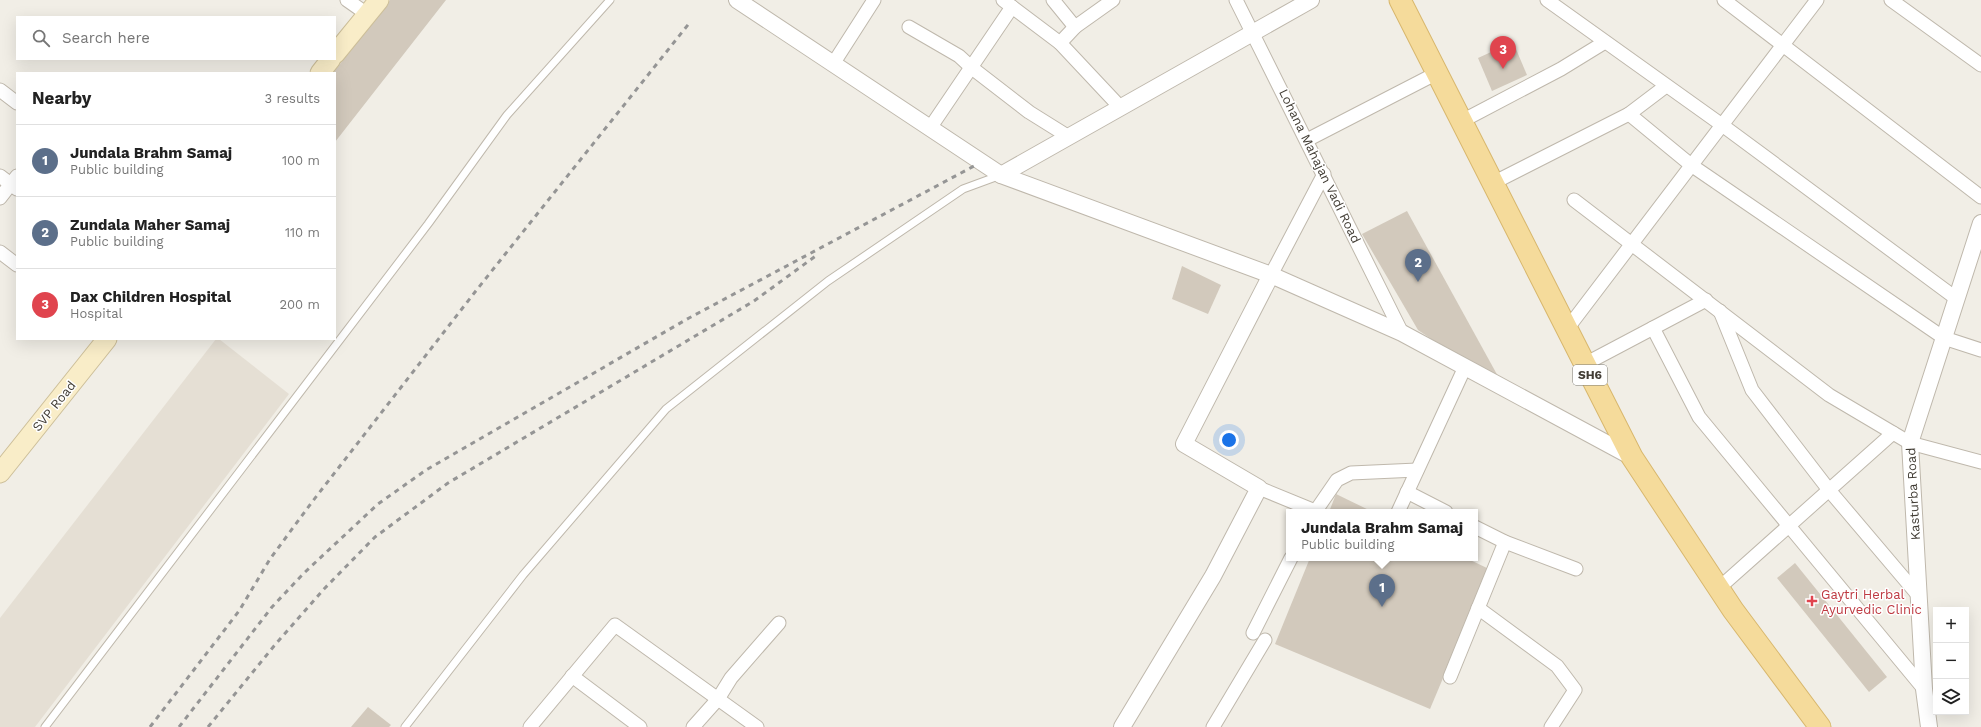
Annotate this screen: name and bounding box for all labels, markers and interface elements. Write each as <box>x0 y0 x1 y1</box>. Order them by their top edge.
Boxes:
search box <box>16 16 336 60</box>
icon: search <box>30 27 52 49</box>
text: Search here <box>62 29 150 47</box>
pin: 3 <box>1490 36 1516 69</box>
street label: Lohana Mahajan Vadi Road <box>1276 86 1364 246</box>
text: Nearby <box>32 88 91 108</box>
text: 3 results <box>265 91 320 106</box>
text: Jundala Brahm Samaj <box>70 144 232 162</box>
text: 1 <box>42 153 48 168</box>
text: 100 m <box>282 153 320 168</box>
text: Public building <box>70 162 163 177</box>
text: Zundala Maher Samaj <box>70 216 230 234</box>
text: 2 <box>41 225 49 240</box>
text: 110 m <box>285 225 320 240</box>
text: Public building <box>70 234 163 249</box>
pin: 2 <box>1405 249 1431 282</box>
text: Dax Children Hospital <box>70 288 231 306</box>
text: 3 <box>41 297 49 312</box>
text: 200 m <box>279 297 320 312</box>
text: Hospital <box>70 306 122 321</box>
road number: SH6 <box>1573 365 1607 385</box>
street label: SVP Road <box>29 378 79 434</box>
your location <box>1219 430 1239 450</box>
street label: Kasturba Road <box>1903 447 1923 541</box>
popup <box>1286 509 1478 561</box>
text: Jundala Brahm Samaj <box>1301 519 1463 537</box>
text: Public building <box>1301 537 1394 552</box>
pin: 1 <box>1369 574 1395 607</box>
place label: Gaytri Herbal Ayurvedic Clinic <box>1821 587 1922 617</box>
marker: Gaytri Herbal Ayurvedic Clinic <box>1806 595 1818 607</box>
map controls <box>1933 607 1969 715</box>
button: + <box>1933 607 1969 643</box>
button: − <box>1933 643 1969 679</box>
button: layers <box>1933 679 1969 715</box>

